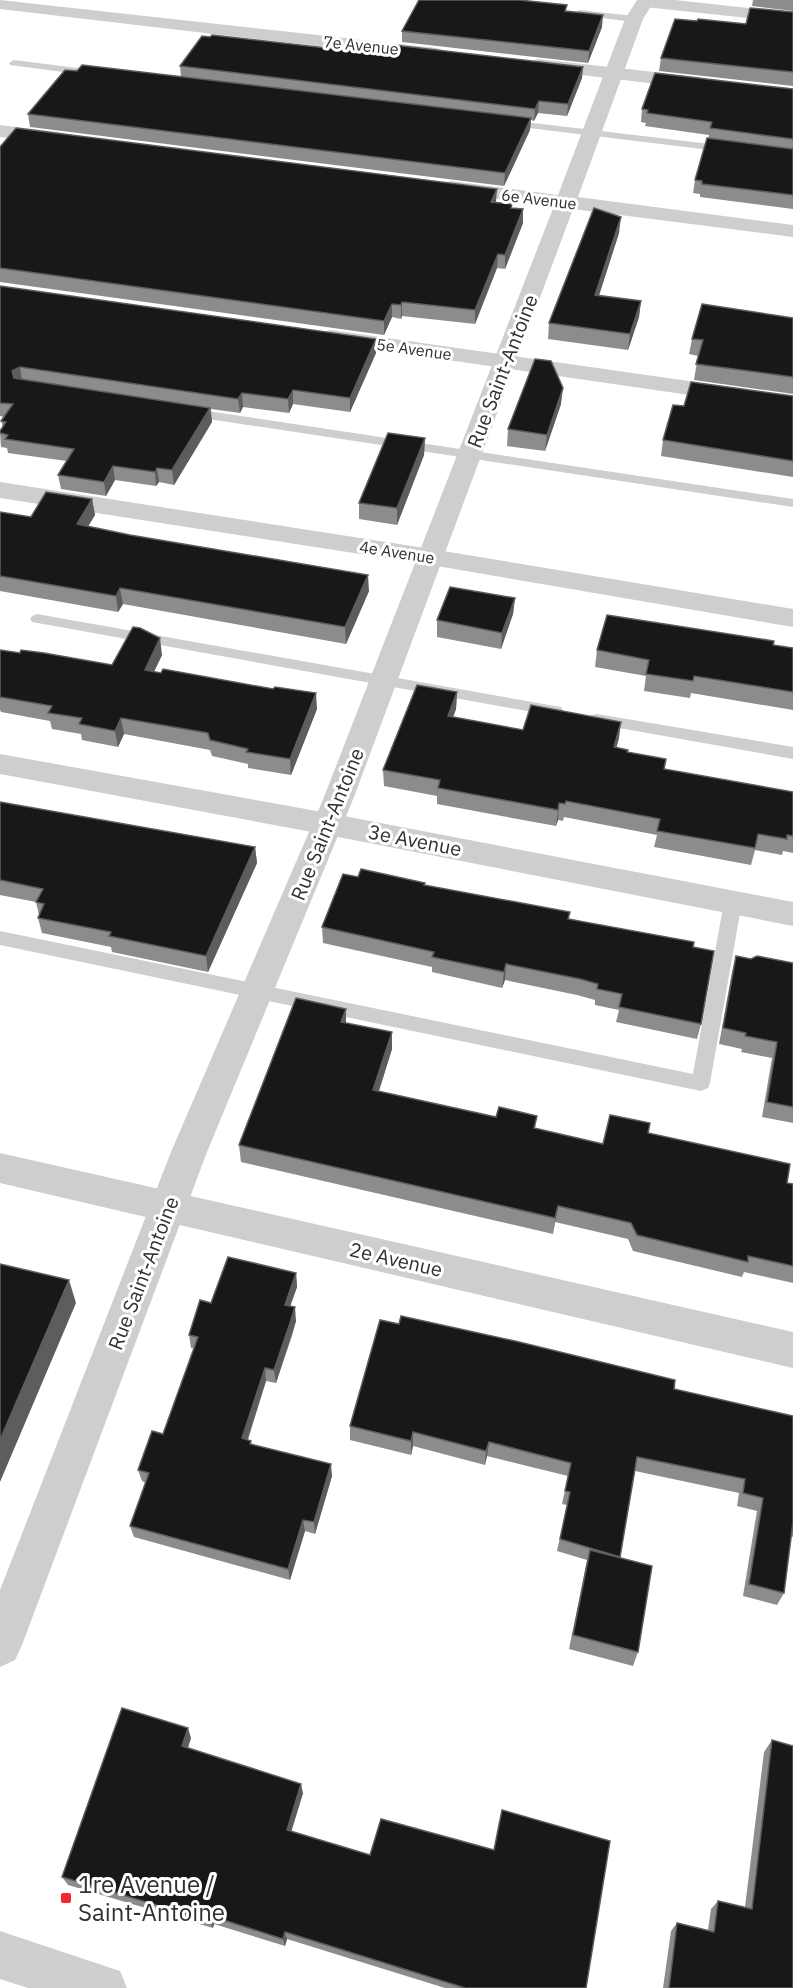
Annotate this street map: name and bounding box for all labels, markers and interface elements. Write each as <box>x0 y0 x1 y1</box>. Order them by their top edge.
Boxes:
street label: 7e Avenue <box>322 31 400 59</box>
street label: 6e Avenue <box>500 184 578 214</box>
street label: Rue Saint-Antoine <box>460 290 544 452</box>
street label: 5e Avenue <box>375 334 453 364</box>
street label: 4e Avenue <box>358 536 436 568</box>
street label: Rue Saint-Antoine <box>284 744 370 904</box>
street label: 3e Avenue <box>366 818 464 862</box>
street label: Rue Saint-Antoine <box>101 1192 185 1354</box>
street label: 2e Avenue <box>347 1235 445 1283</box>
place label: 1re Avenue / Saint-Antoine <box>78 1868 225 1928</box>
marker: 1re Avenue / Saint-Antoine <box>59 1891 73 1905</box>

